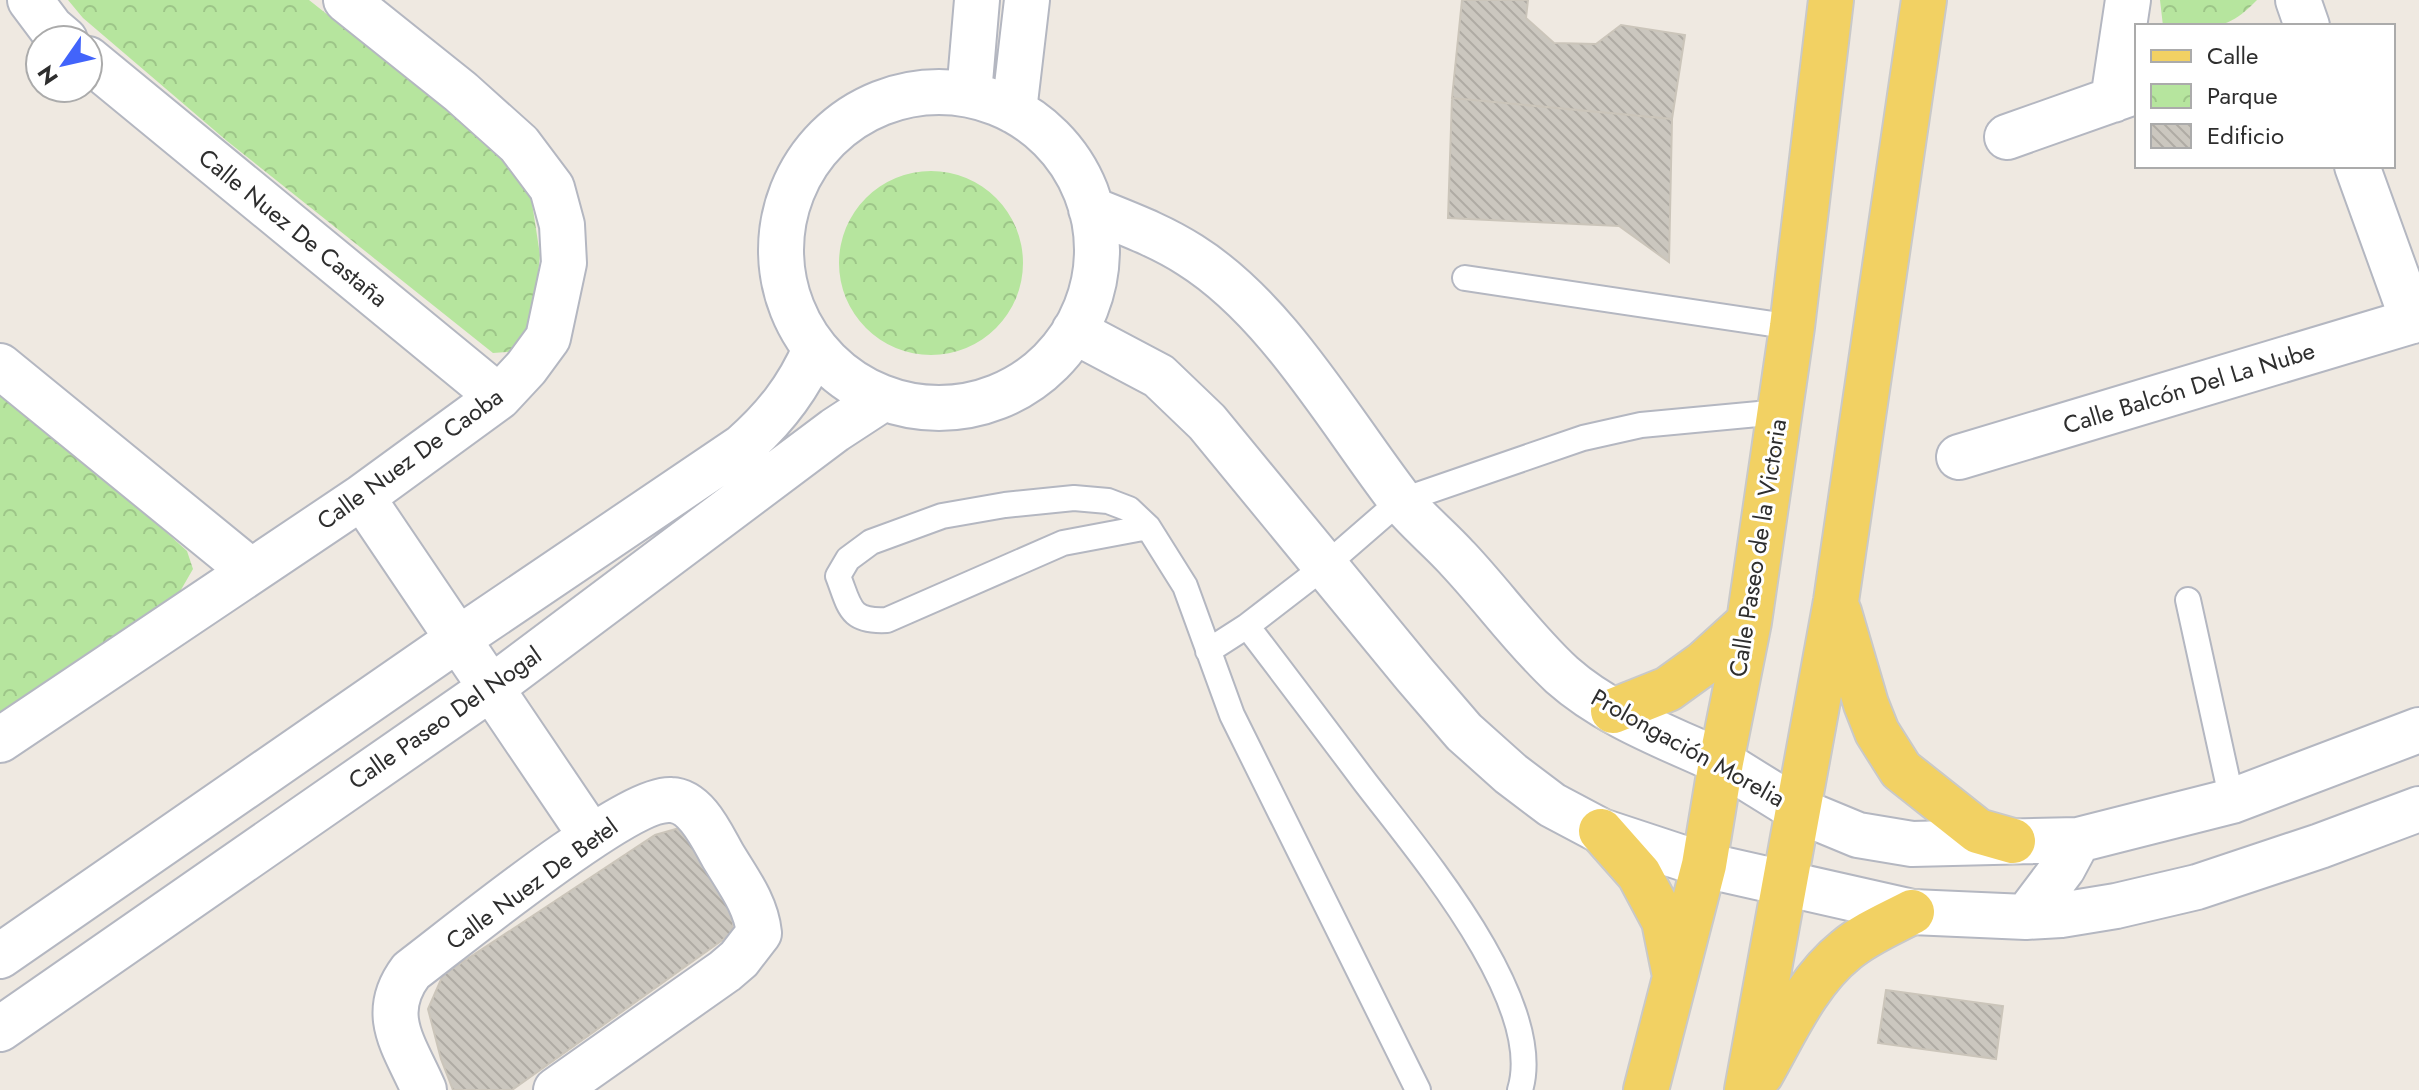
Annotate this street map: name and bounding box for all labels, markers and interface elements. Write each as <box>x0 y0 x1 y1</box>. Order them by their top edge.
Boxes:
north arrow <box>24 24 104 104</box>
legend <box>2135 24 2395 168</box>
text: Calle <box>2207 38 2258 73</box>
text: N <box>29 59 66 91</box>
text: Parque <box>2207 78 2278 113</box>
text: Edificio <box>2207 118 2284 153</box>
street label: Calle Nuez De Castaña <box>191 140 396 315</box>
street label: Calle Balcón Del La Nube <box>2059 333 2319 443</box>
street label: Calle Nuez De Caoba <box>310 379 510 538</box>
street label: Calle Paseo de la Victoria <box>1720 416 1795 679</box>
street label: Calle Paseo Del Nogal <box>341 638 548 798</box>
street label: Prolongación Morelia <box>1585 680 1792 815</box>
street label: Calle Nuez De Betel <box>438 809 625 958</box>

